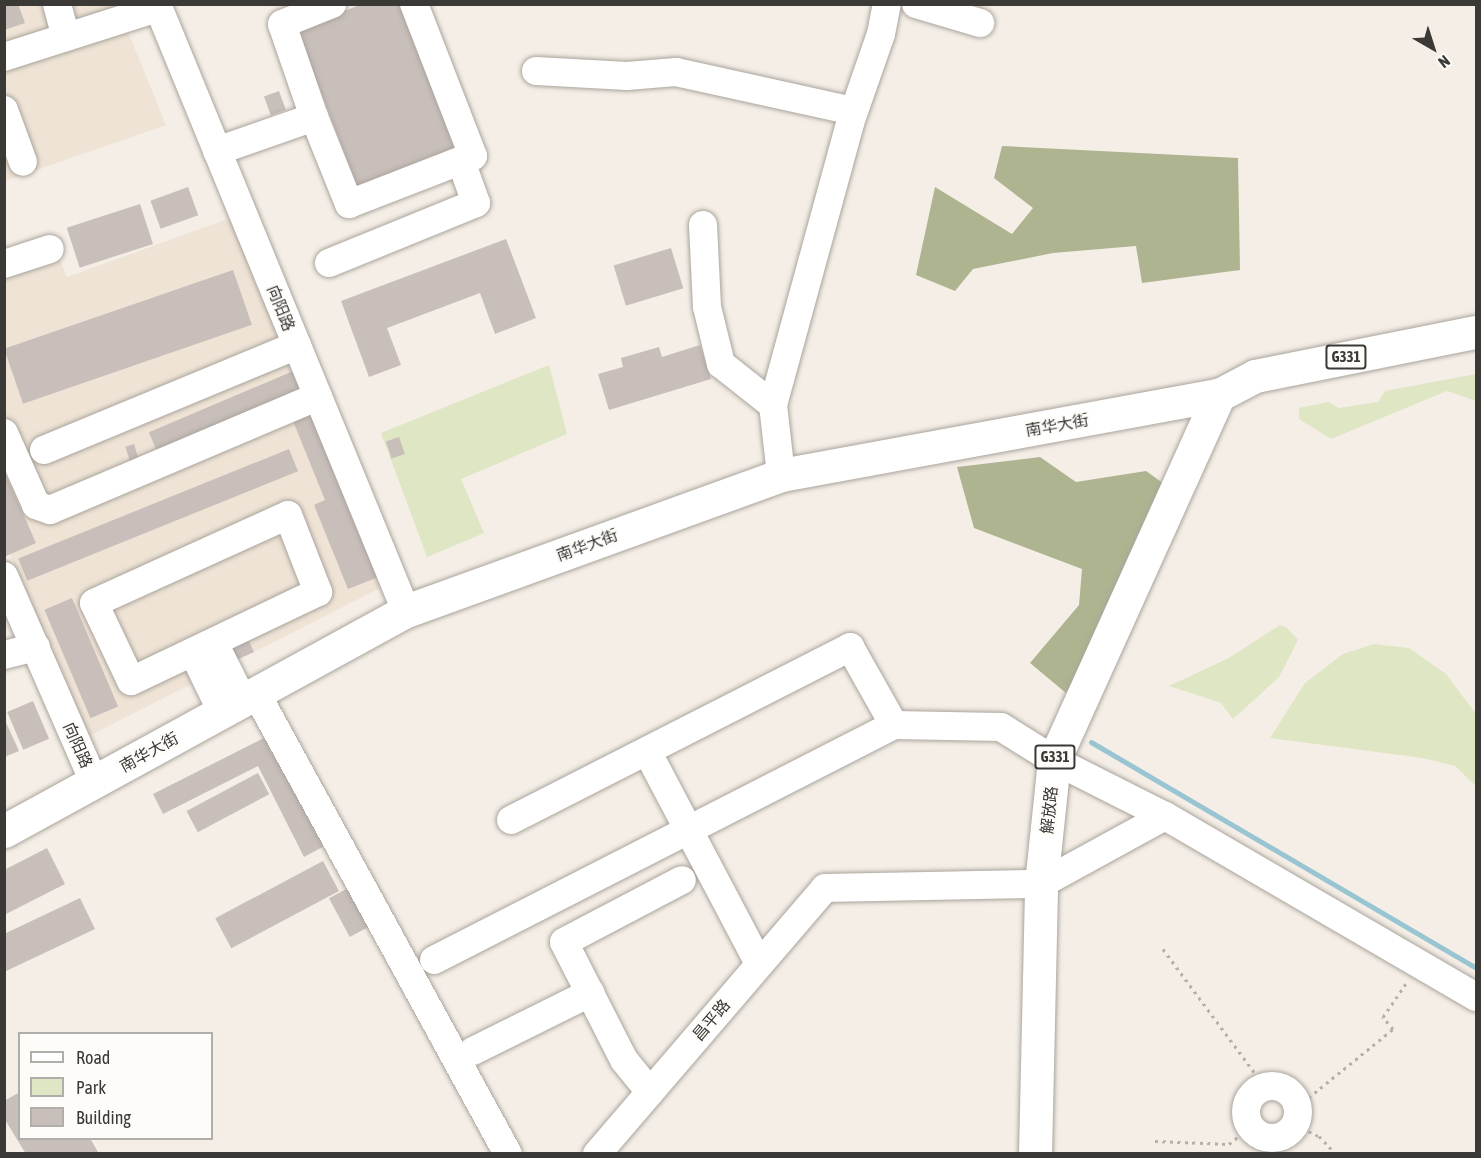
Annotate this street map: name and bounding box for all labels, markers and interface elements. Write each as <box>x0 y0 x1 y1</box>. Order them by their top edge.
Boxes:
north arrow <box>1403 18 1463 78</box>
text: N <box>1435 52 1454 72</box>
street label: 向阳路 <box>263 282 299 334</box>
road number: G331 <box>1325 345 1367 369</box>
street label: 南华大街 <box>1024 410 1090 440</box>
street label: 南华大街 <box>554 525 620 565</box>
street label: 向阳路 <box>59 719 97 771</box>
street label: 南华大街 <box>116 728 182 776</box>
road number: G331 <box>1034 745 1076 769</box>
street label: 解放路 <box>1037 785 1061 835</box>
street label: 昌平路 <box>688 995 734 1045</box>
legend <box>18 1032 213 1140</box>
text: Road <box>76 1047 110 1068</box>
text: Park <box>76 1077 106 1098</box>
text: Building <box>76 1107 131 1128</box>

